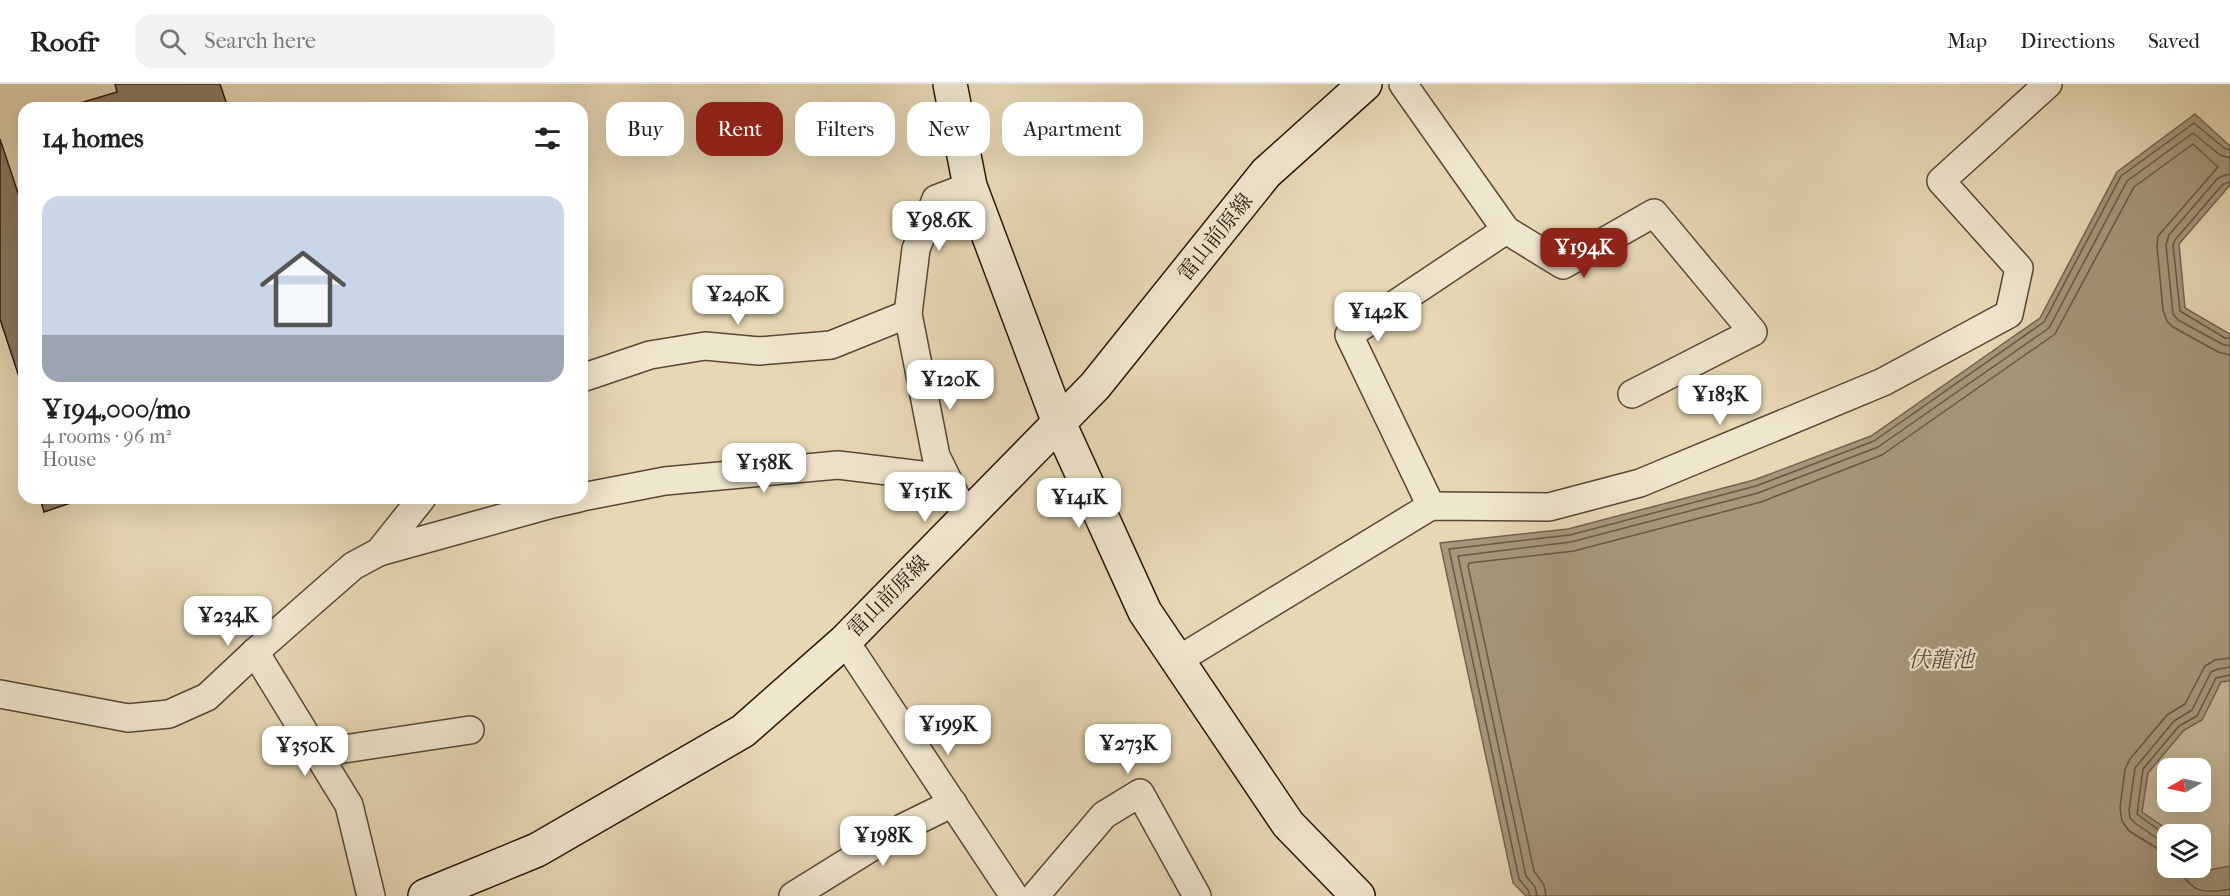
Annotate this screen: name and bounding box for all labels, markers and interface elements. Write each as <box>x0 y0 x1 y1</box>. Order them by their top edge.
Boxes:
search box <box>135 14 555 68</box>
text: Roofr <box>30 25 99 58</box>
icon: search <box>156 25 189 58</box>
text: Search here <box>204 28 316 54</box>
text: Map <box>1947 29 1987 53</box>
text: Directions <box>2020 29 2115 53</box>
text: Saved <box>2148 29 2200 53</box>
chip: Buy <box>606 102 684 156</box>
chip: Rent <box>696 102 783 156</box>
chip: Filters <box>795 102 895 156</box>
chip: New <box>907 102 990 156</box>
chip: Apartment <box>1002 102 1143 156</box>
icon: filters <box>531 122 564 155</box>
text: 14 homes <box>42 123 144 154</box>
street label: 雷山前原線 <box>1173 189 1257 285</box>
pin: ¥98.6K <box>890 201 988 252</box>
text: ¥98.6K <box>906 209 972 232</box>
pin: ¥194K <box>1542 228 1626 279</box>
icon: home <box>249 235 357 343</box>
text: ¥194K <box>1554 236 1614 259</box>
pin: ¥240K <box>696 275 780 326</box>
text: ¥240K <box>706 283 770 306</box>
pin: ¥142K <box>1336 292 1420 343</box>
text: ¥142K <box>1348 300 1408 323</box>
pin: ¥120K <box>908 360 992 411</box>
text: ¥120K <box>921 368 979 391</box>
pin: ¥183K <box>1678 375 1762 426</box>
text: ¥183K <box>1692 383 1748 406</box>
text: ¥194,000/mo <box>42 394 190 425</box>
text: 4 rooms · 96 m² <box>42 425 171 448</box>
pin: ¥158K <box>722 443 806 494</box>
text: House <box>42 448 96 471</box>
text: ¥158K <box>736 451 792 474</box>
pin: ¥151K <box>883 472 967 523</box>
pin: ¥141K <box>1037 478 1121 529</box>
text: ¥151K <box>899 480 951 503</box>
text: ¥141K <box>1051 486 1107 509</box>
street label: 雷山前原線 <box>842 550 934 642</box>
pin: ¥234K <box>186 596 270 647</box>
text: ¥234K <box>198 604 258 627</box>
water label: 伏龍池 <box>1908 647 1977 673</box>
pin: ¥199K <box>906 705 990 756</box>
text: ¥199K <box>919 713 977 736</box>
pin: ¥273K <box>1086 724 1170 775</box>
pin: ¥350K <box>263 726 347 777</box>
text: ¥273K <box>1099 732 1157 755</box>
text: ¥350K <box>276 734 334 757</box>
north arrow <box>2157 758 2211 812</box>
map controls <box>2157 758 2211 878</box>
pin: ¥198K <box>841 816 925 867</box>
text: ¥198K <box>854 824 912 847</box>
button: layers <box>2157 824 2211 878</box>

